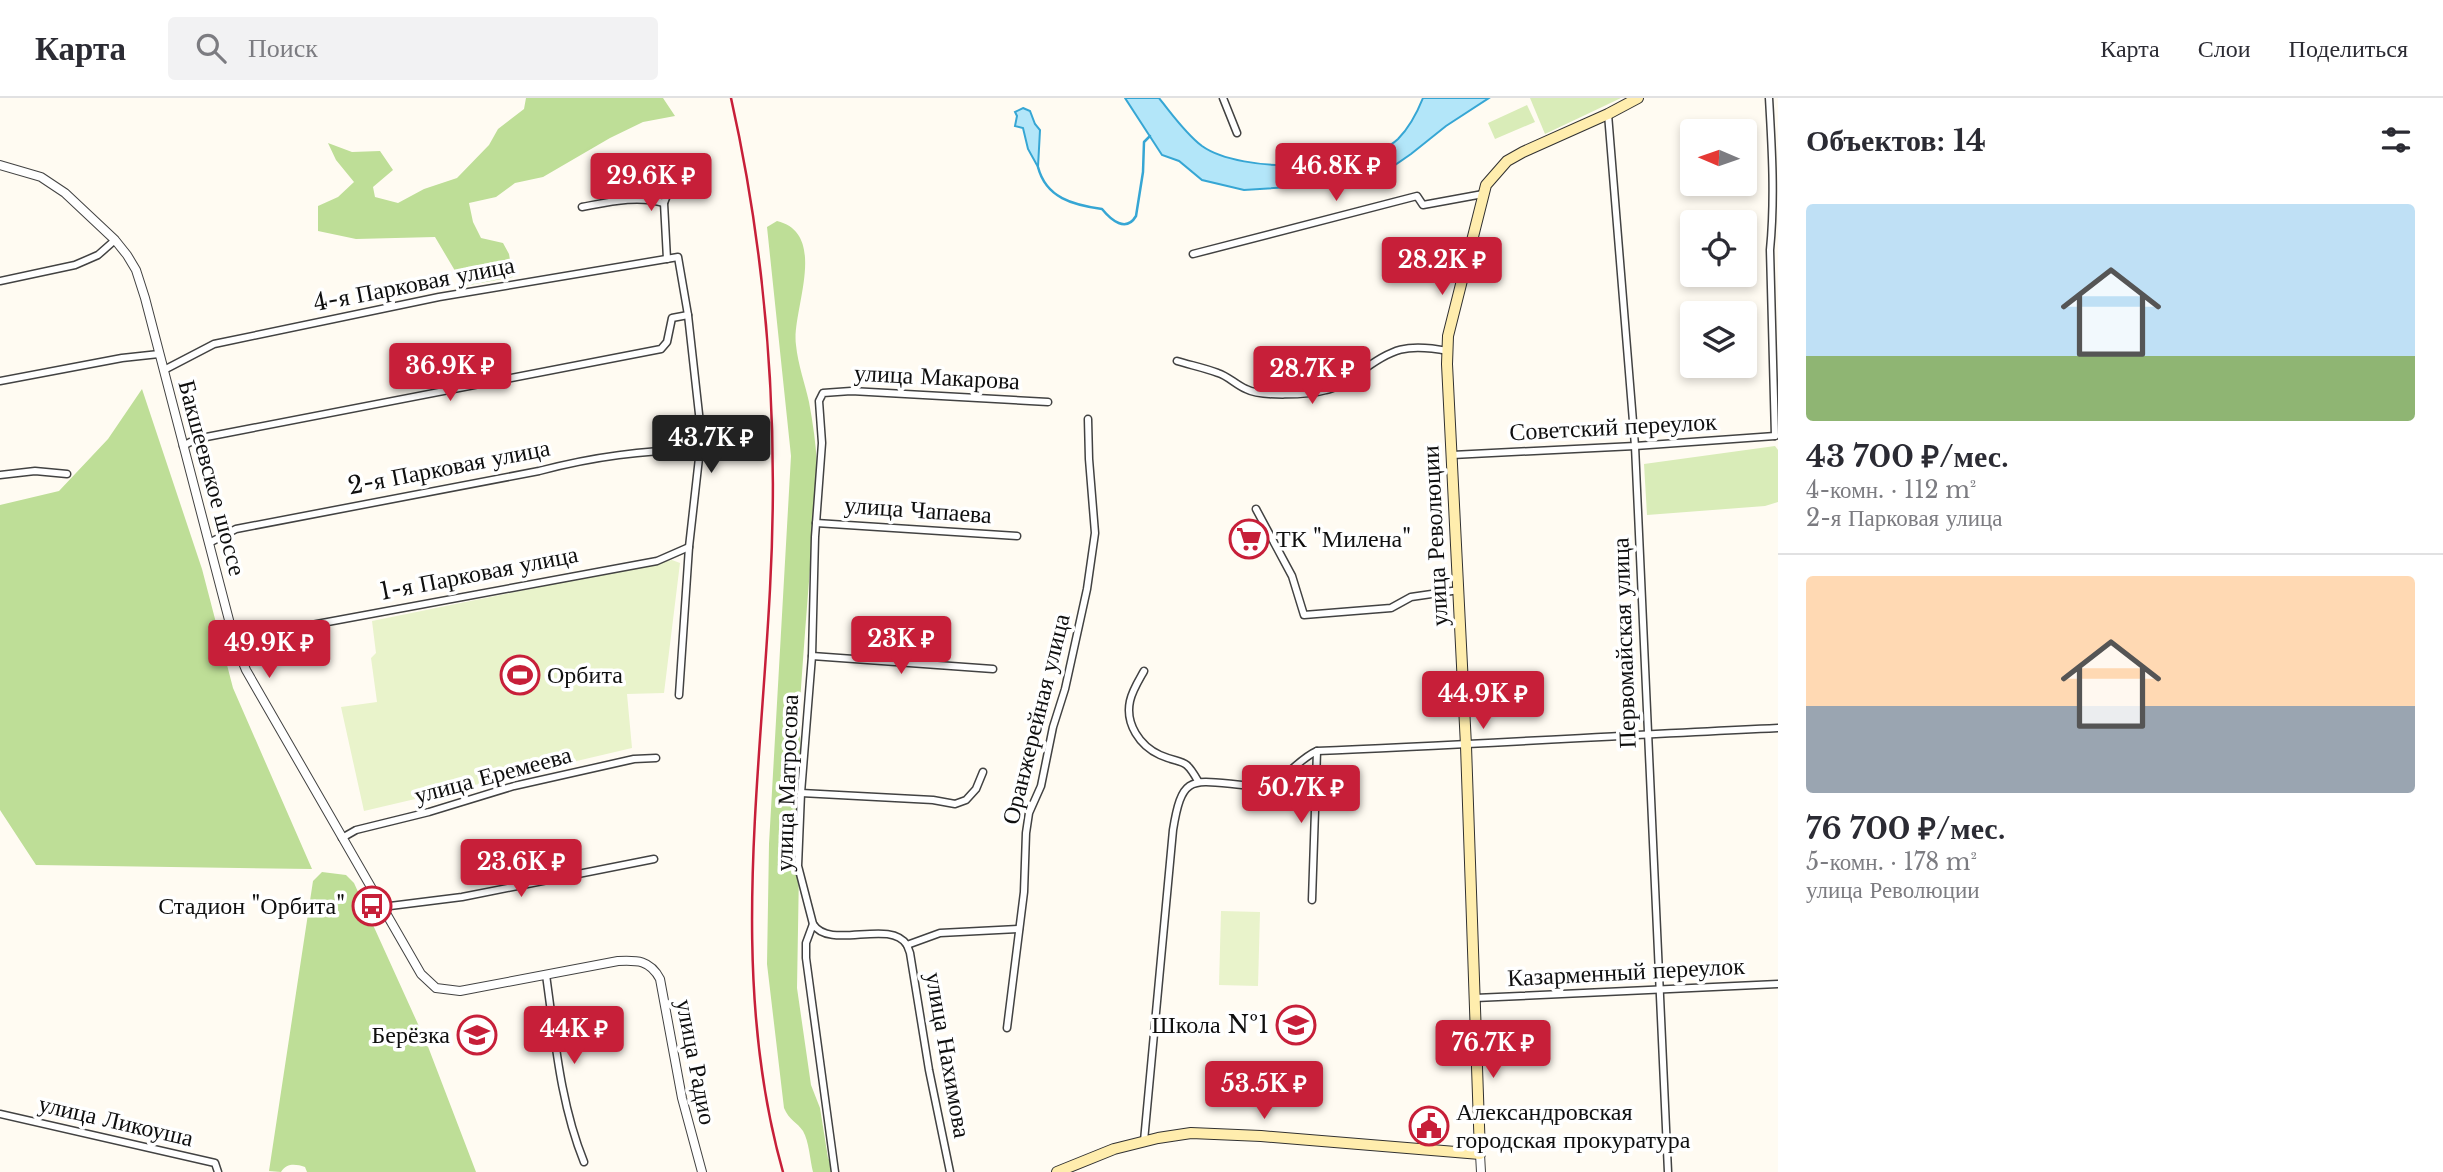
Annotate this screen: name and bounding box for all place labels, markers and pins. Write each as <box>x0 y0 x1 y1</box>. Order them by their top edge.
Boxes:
pin: 46.8K ₽ <box>1271 144 1401 203</box>
pin: 29.6K ₽ <box>586 153 716 213</box>
pin: 28.2K ₽ <box>1377 238 1507 297</box>
pin: 36.9K ₽ <box>385 344 515 403</box>
pin: 28.7K ₽ <box>1247 346 1377 406</box>
pin: 43.7K ₽ <box>646 416 776 475</box>
supermarket icon: ТК "Милена" <box>1228 518 1270 560</box>
place label: ТК "Милена" <box>1276 524 1411 553</box>
pin: 23K ₽ <box>852 616 950 676</box>
pin: 49.9K ₽ <box>204 620 334 680</box>
sports icon: Орбита <box>499 654 541 696</box>
place label: Орбита <box>547 660 623 689</box>
pin: 44.9K ₽ <box>1418 672 1548 731</box>
pin: 50.7K ₽ <box>1236 766 1366 825</box>
pin: 23.6K ₽ <box>456 840 586 899</box>
bus stop icon: Стадион "Орбита" <box>351 885 393 927</box>
place label: Стадион "Орбита" <box>158 891 345 920</box>
school or university icon: Школа №1 <box>1275 1004 1317 1046</box>
pin: 44K ₽ <box>525 1006 623 1066</box>
place label: Школа №1 <box>1152 1010 1269 1039</box>
school or university icon: Берёзка <box>456 1014 498 1056</box>
place label: Берёзка <box>371 1020 450 1049</box>
pin: 76.7K ₽ <box>1428 1020 1558 1080</box>
pin: 53.5K ₽ <box>1199 1062 1329 1121</box>
place label: Александровская городская прокуратура <box>1456 1097 1691 1154</box>
public building icon: Александровская городская прокуратура <box>1408 1105 1450 1147</box>

